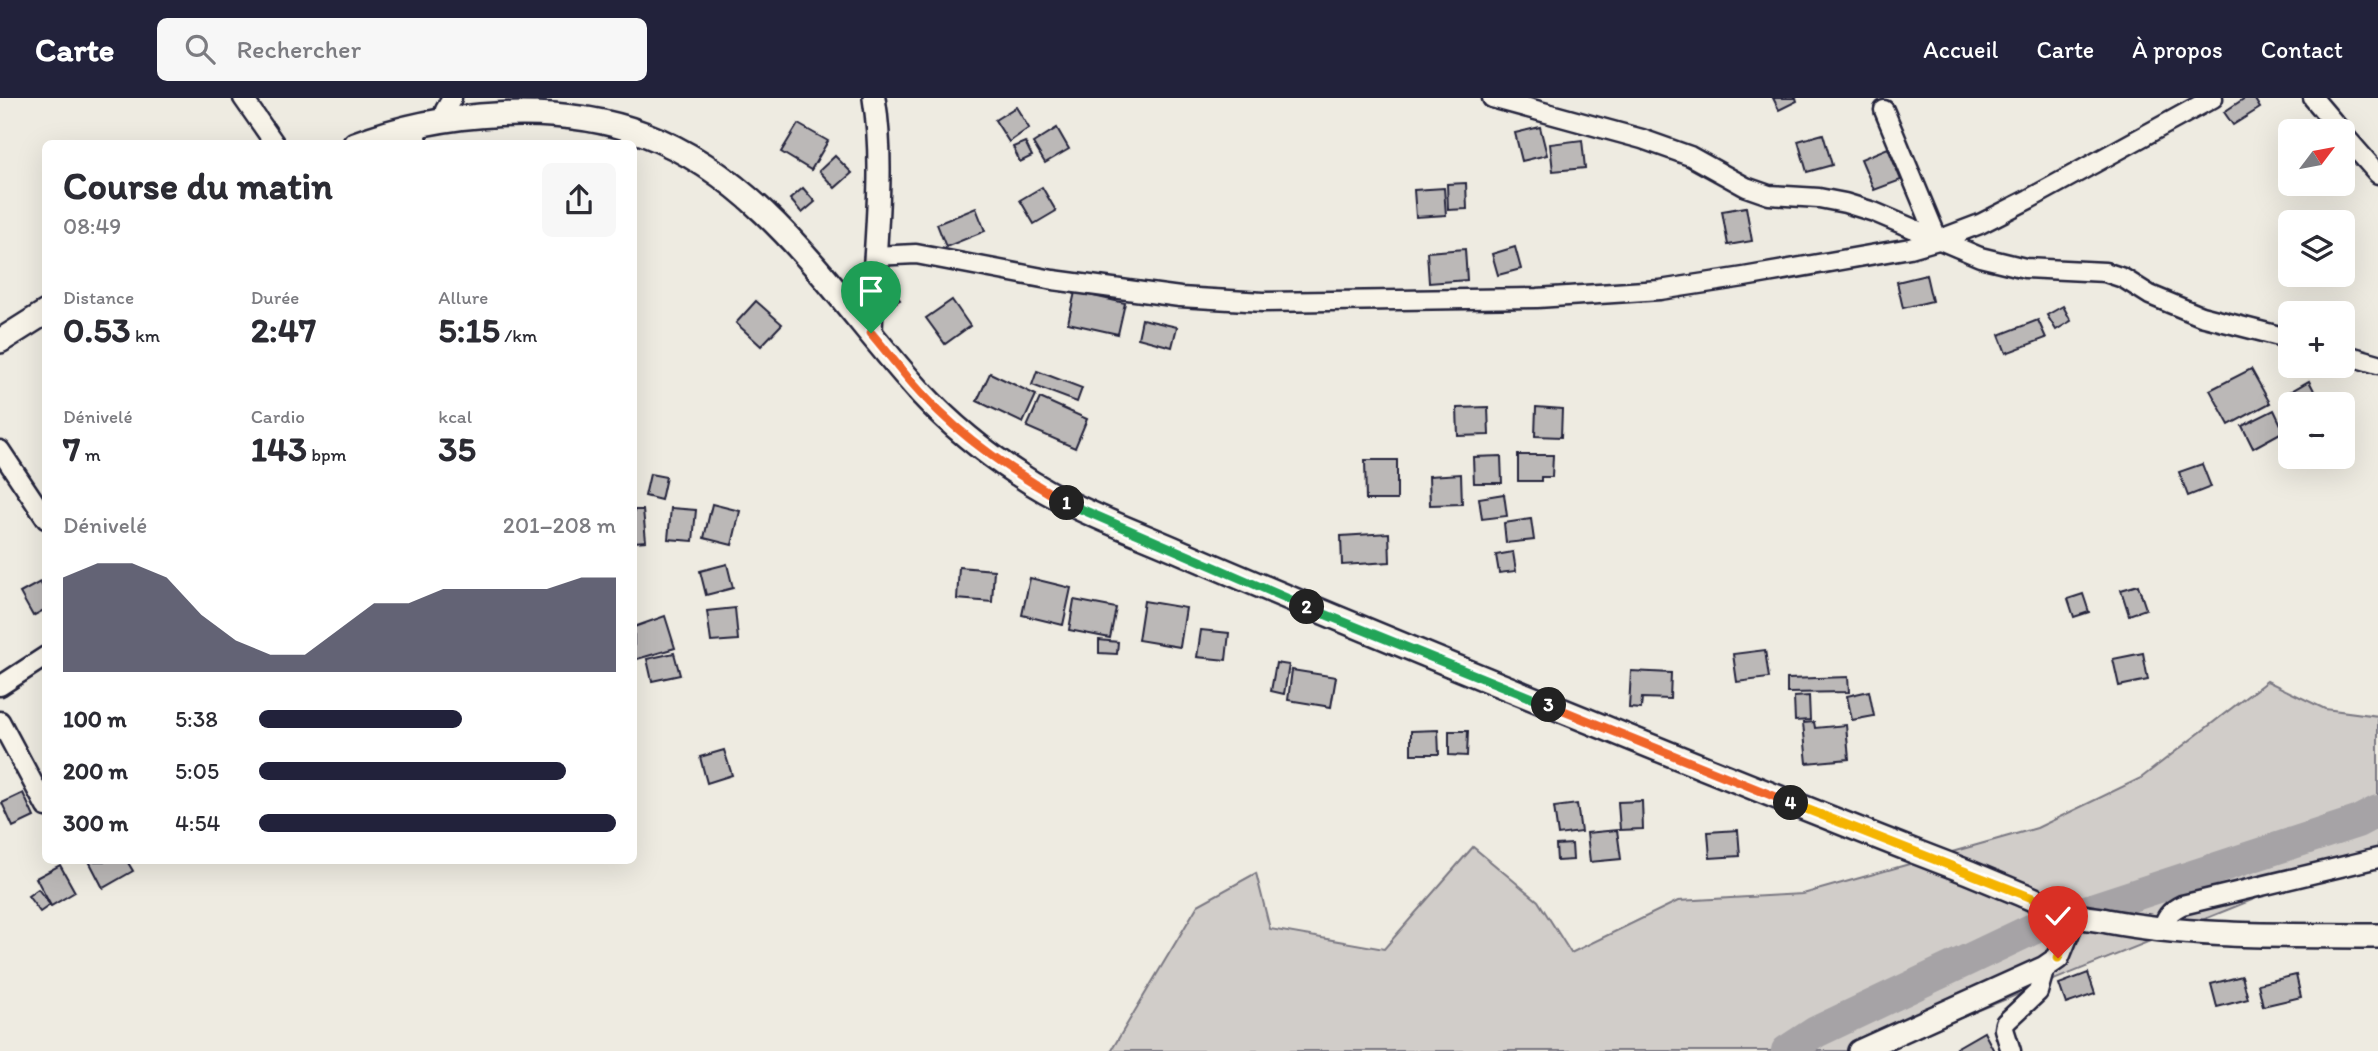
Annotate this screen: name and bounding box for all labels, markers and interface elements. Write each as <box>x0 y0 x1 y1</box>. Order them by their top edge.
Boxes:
search box <box>157 18 647 81</box>
text: Carte <box>35 30 115 69</box>
icon: search <box>181 30 219 68</box>
text: Rechercher <box>237 33 361 65</box>
text: Accueil <box>1923 35 1998 64</box>
text: Carte <box>2036 35 2094 64</box>
text: À propos <box>2132 35 2223 64</box>
text: Contact <box>2261 35 2343 64</box>
north arrow <box>2278 119 2356 196</box>
map controls <box>2278 119 2355 469</box>
text: Course du matin <box>63 163 333 209</box>
button: share <box>542 163 616 237</box>
button: layers <box>2278 210 2355 287</box>
text: 08:49 <box>63 212 121 240</box>
pin <box>841 261 901 333</box>
icon: arrive <box>852 272 890 310</box>
text: Distance <box>63 286 134 309</box>
text: Durée <box>251 286 299 309</box>
text: Allure <box>438 286 488 309</box>
button: + <box>2278 301 2355 378</box>
text: 0.53 <box>63 309 131 351</box>
text: 2:47 <box>251 309 316 351</box>
text: 5:15 <box>438 309 500 351</box>
text: km <box>131 324 160 347</box>
text: /km <box>500 324 537 347</box>
button: − <box>2278 392 2355 469</box>
text: Dénivelé <box>63 405 133 428</box>
text: Cardio <box>251 405 305 428</box>
text: kcal <box>438 405 472 428</box>
text: 7 <box>63 428 80 470</box>
text: 143 <box>251 428 307 470</box>
text: 35 <box>438 428 476 470</box>
text: m <box>80 443 101 466</box>
text: bpm <box>307 443 347 466</box>
pin: 1 <box>1050 486 1084 520</box>
text: 1 <box>1062 491 1071 514</box>
text: Dénivelé <box>63 511 147 539</box>
text: 201–208 m <box>503 511 616 539</box>
pin: 2 <box>1290 589 1324 624</box>
text: 2 <box>1302 595 1312 618</box>
pin: 3 <box>1532 688 1566 722</box>
text: 3 <box>1543 693 1554 716</box>
text: 100 m <box>63 705 127 733</box>
text: 5:38 <box>175 705 218 733</box>
text: 200 m <box>63 757 128 785</box>
text: 5:05 <box>175 757 219 785</box>
pin: 4 <box>1774 786 1809 820</box>
text: 4 <box>1785 791 1796 814</box>
text: 300 m <box>63 809 128 837</box>
text: 4:54 <box>175 809 220 837</box>
pin <box>2028 886 2088 958</box>
icon: check <box>2039 897 2077 935</box>

